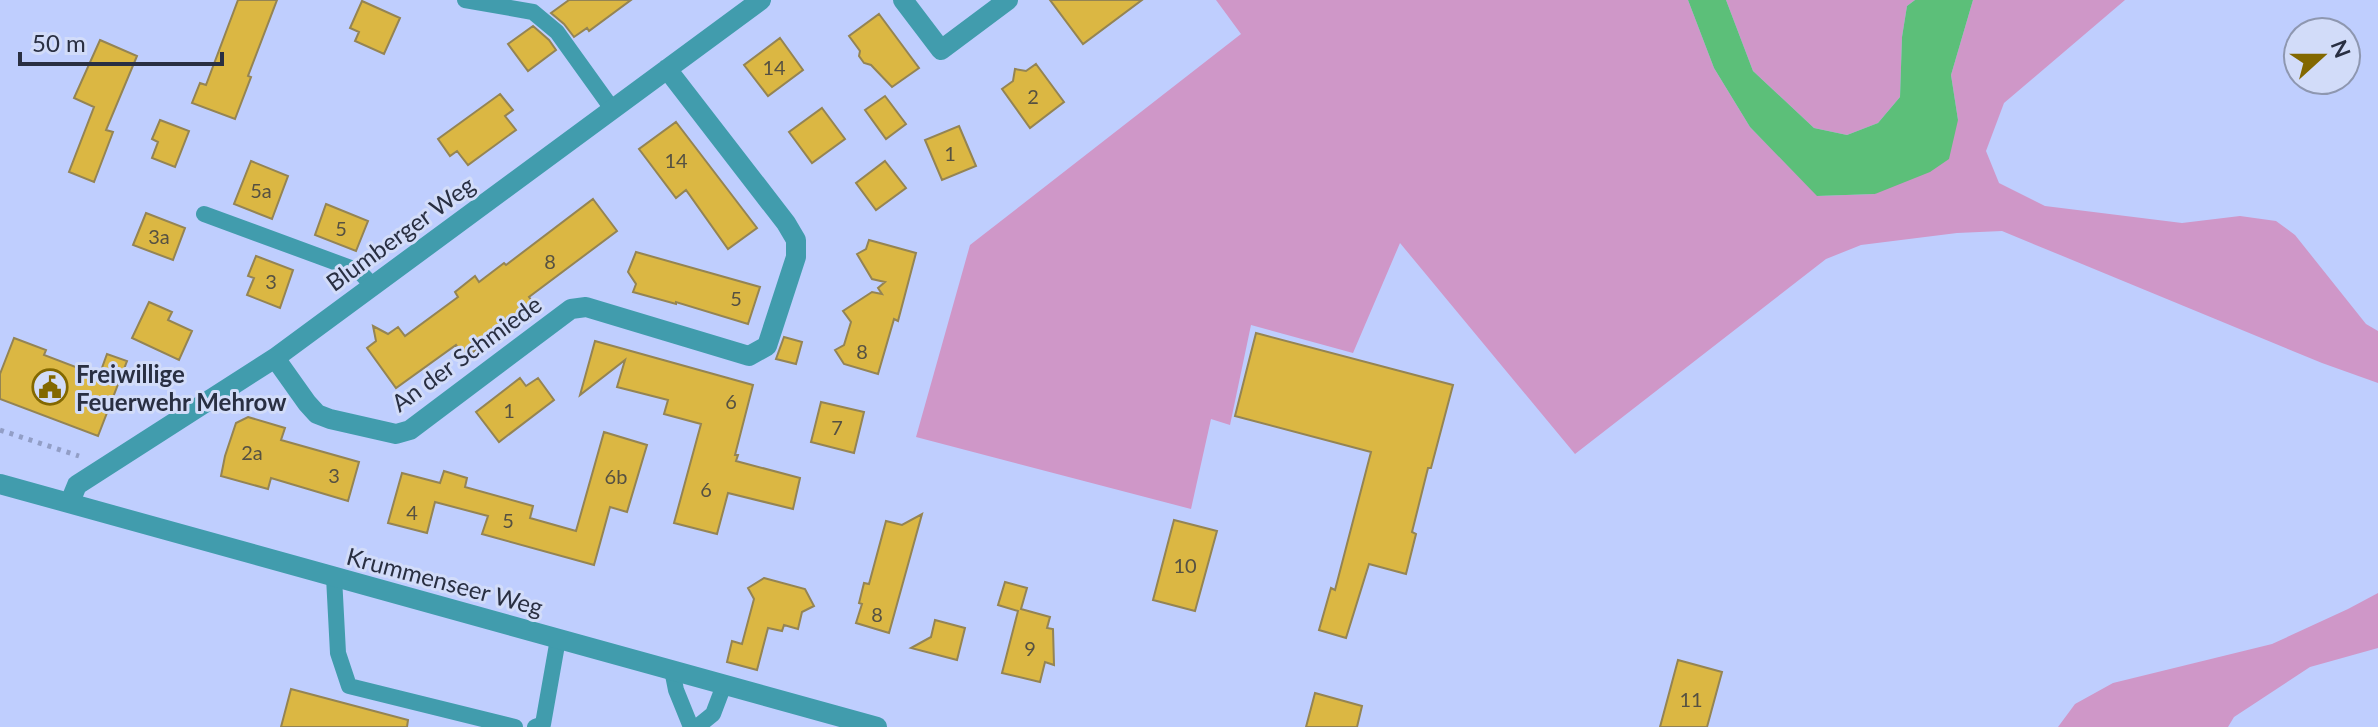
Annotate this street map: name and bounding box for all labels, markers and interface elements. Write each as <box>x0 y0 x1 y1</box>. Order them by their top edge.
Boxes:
scale bar <box>20 16 222 66</box>
north arrow <box>2282 16 2362 96</box>
text: 50 m <box>32 28 86 57</box>
text: N <box>2325 36 2357 61</box>
house number: 14 <box>762 55 786 79</box>
house number: 2 <box>1027 84 1039 108</box>
house number: 1 <box>944 141 956 165</box>
house number: 14 <box>664 148 688 172</box>
street label: Blumberger Weg <box>320 169 480 297</box>
house number: 5a <box>250 178 272 202</box>
house number: 5 <box>335 216 347 240</box>
house number: 3a <box>148 224 170 248</box>
house number: 8 <box>544 249 556 273</box>
house number: 3 <box>265 269 277 293</box>
house number: 5 <box>730 286 742 310</box>
street label: An der Schmiede <box>385 289 547 417</box>
house number: 8 <box>856 339 868 363</box>
place label: Freiwillige Feuerwehr Mehrow <box>76 359 287 416</box>
public building icon: Freiwillige Feuerwehr Mehrow <box>31 368 69 406</box>
house number: 6 <box>725 389 737 413</box>
house number: 1 <box>503 398 515 422</box>
house number: 7 <box>831 415 843 439</box>
house number: 2a <box>241 440 263 464</box>
house number: 3 <box>328 463 340 487</box>
house number: 6b <box>605 464 627 488</box>
house number: 6 <box>700 477 712 501</box>
house number: 4 <box>406 500 418 524</box>
house number: 5 <box>502 508 514 532</box>
street label: Krummenseer Weg <box>344 541 546 621</box>
house number: 10 <box>1173 553 1197 577</box>
house number: 8 <box>871 602 883 626</box>
house number: 9 <box>1024 636 1036 660</box>
house number: 11 <box>1679 687 1703 711</box>

